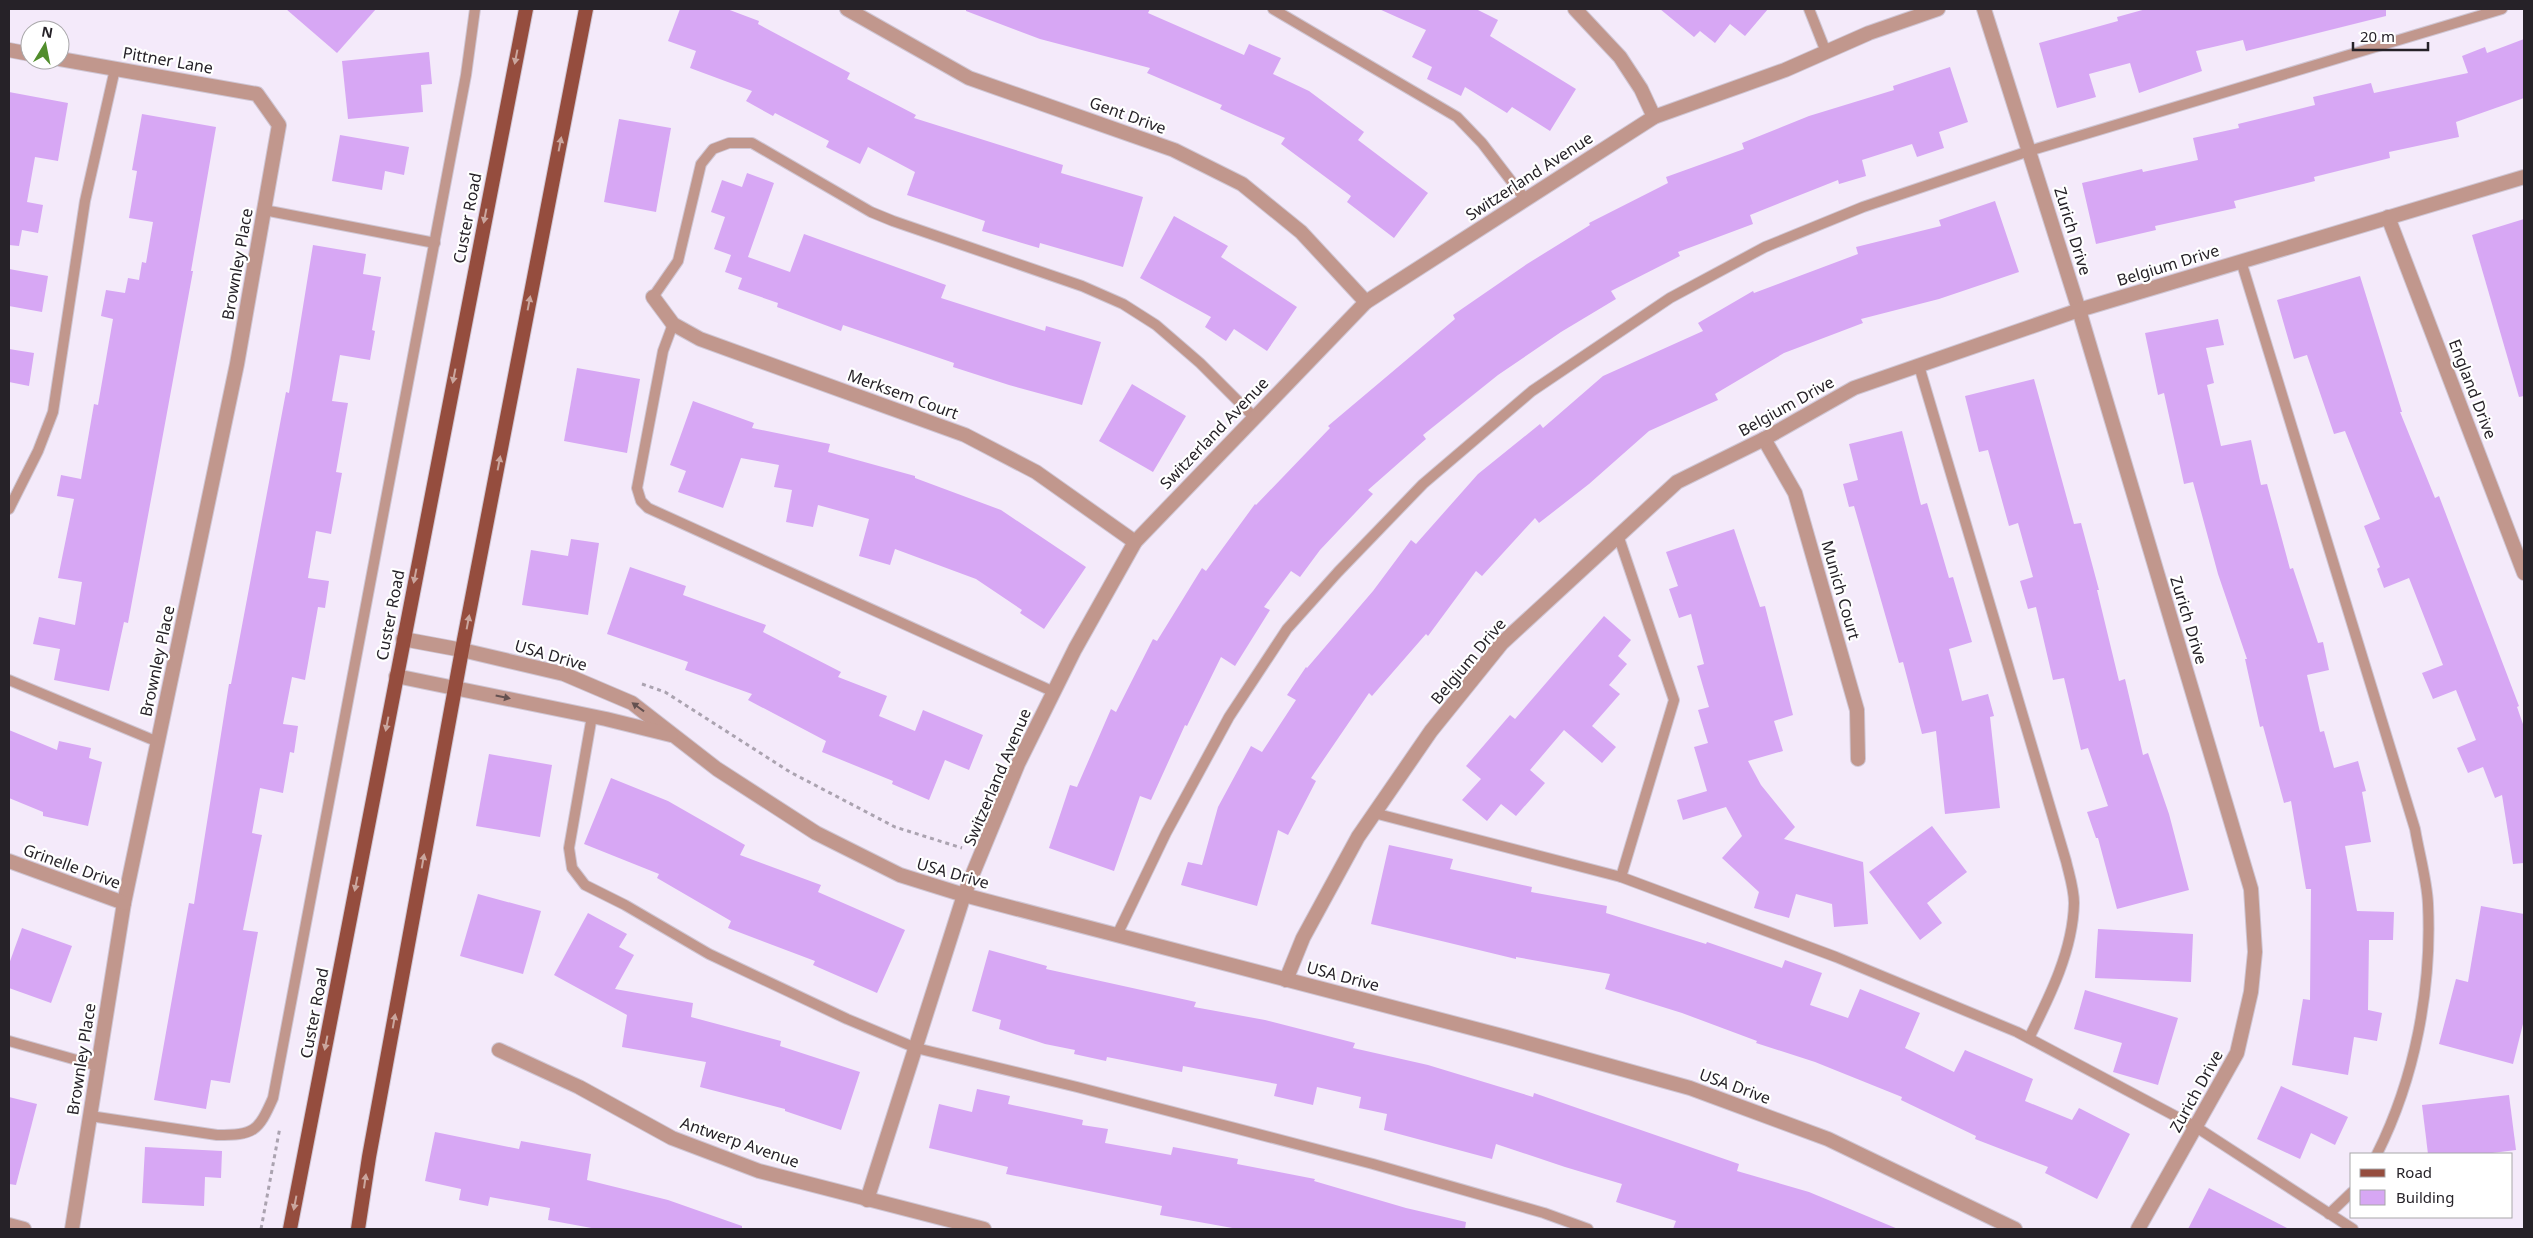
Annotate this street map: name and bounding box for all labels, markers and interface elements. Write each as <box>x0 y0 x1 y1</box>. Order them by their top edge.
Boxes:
north arrow <box>20 20 70 70</box>
scale bar <box>2353 20 2428 52</box>
text: N <box>40 21 55 42</box>
text: 20 m <box>2360 26 2395 46</box>
street label: Pittner Lane <box>121 41 215 79</box>
one-way arrow <box>512 49 520 65</box>
street label: Gent Drive <box>1087 91 1169 139</box>
street label: Switzerland Avenue <box>1461 127 1597 225</box>
one-way arrow <box>556 136 564 151</box>
street label: Custer Road <box>447 171 487 265</box>
street label: Zurich Drive <box>2049 184 2097 278</box>
street label: Brownley Place <box>216 206 258 322</box>
one-way arrow <box>481 208 489 224</box>
street label: Belgium Drive <box>2114 239 2222 291</box>
one-way arrow <box>526 295 534 311</box>
street label: England Drive <box>2444 336 2502 442</box>
street label: Merksem Court <box>844 364 962 424</box>
one-way arrow <box>450 368 458 383</box>
street label: Belgium Drive <box>1734 371 1838 441</box>
street label: Switzerland Avenue <box>1155 372 1273 494</box>
one-way arrow <box>495 454 503 470</box>
street label: Munich Court <box>1816 538 1866 642</box>
street label: Custer Road <box>370 568 410 662</box>
one-way arrow <box>410 569 418 585</box>
street label: Zurich Drive <box>2165 573 2213 667</box>
street label: Brownley Place <box>134 603 180 719</box>
street label: Belgium Drive <box>1425 613 1511 709</box>
one-way arrow <box>464 615 472 630</box>
street label: USA Drive <box>512 634 590 676</box>
one-way arrow <box>496 693 511 701</box>
one-way arrow <box>631 703 644 713</box>
street label: Switzerland Avenue <box>958 705 1036 849</box>
one-way arrow <box>382 716 390 732</box>
street label: Grinelle Drive <box>20 838 124 894</box>
street label: USA Drive <box>914 852 992 894</box>
one-way arrow <box>420 853 428 869</box>
one-way arrow <box>352 876 360 892</box>
street label: USA Drive <box>1304 956 1382 996</box>
street label: Custer Road <box>294 966 334 1060</box>
street label: Brownley Place <box>61 1001 101 1117</box>
one-way arrow <box>390 1013 398 1029</box>
one-way arrow <box>321 1036 329 1052</box>
street label: Zurich Drive <box>2164 1046 2228 1136</box>
street label: USA Drive <box>1696 1063 1774 1109</box>
street label: Antwerp Avenue <box>678 1111 802 1173</box>
legend <box>2350 1153 2513 1218</box>
text: Road <box>2396 1162 2432 1182</box>
one-way arrow <box>362 1173 370 1189</box>
text: Building <box>2396 1187 2454 1207</box>
one-way arrow <box>291 1195 299 1211</box>

